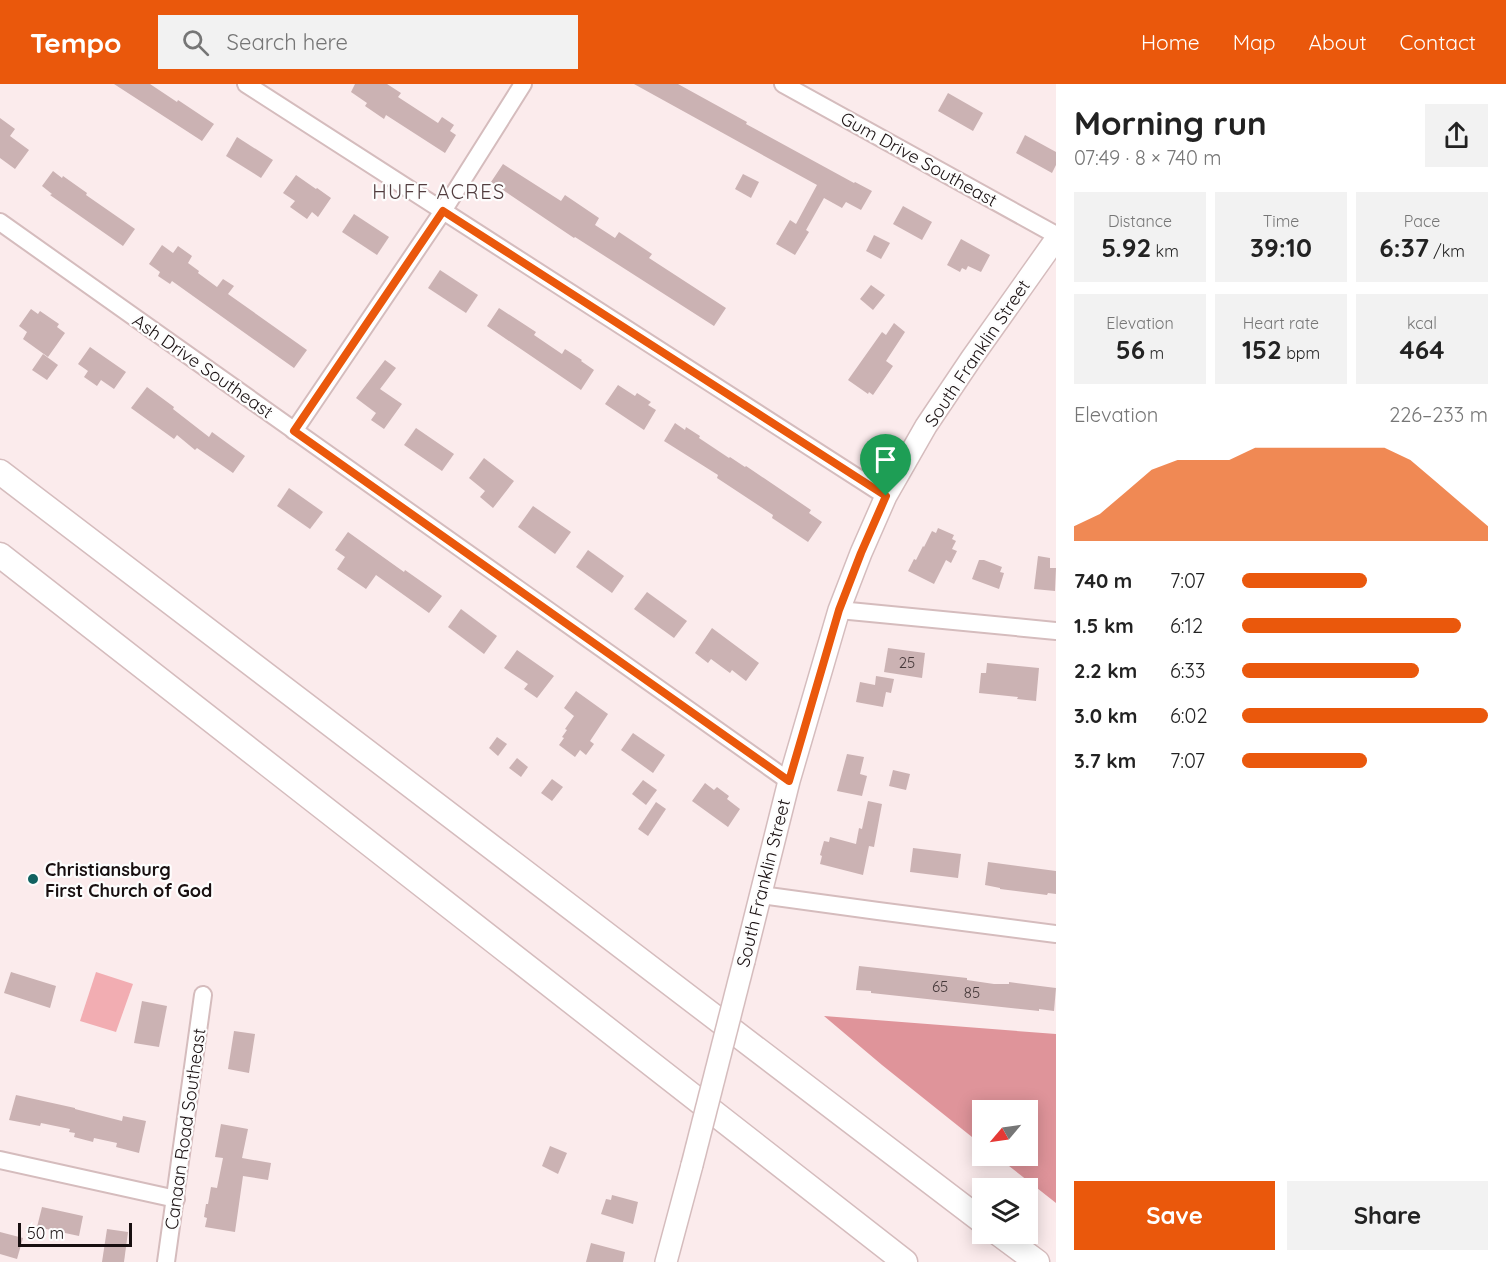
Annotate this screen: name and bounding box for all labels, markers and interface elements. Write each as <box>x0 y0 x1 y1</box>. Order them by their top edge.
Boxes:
search box <box>158 15 578 69</box>
text: Tempo <box>30 25 122 60</box>
icon: search <box>179 26 212 59</box>
text: Search here <box>227 28 348 56</box>
text: Home <box>1141 29 1200 55</box>
text: Map <box>1233 29 1276 55</box>
text: About <box>1309 29 1367 55</box>
text: Contact <box>1400 29 1476 55</box>
text: Morning run <box>1074 102 1267 143</box>
button: share <box>1425 104 1488 167</box>
street label: Gum Drive Southeast <box>837 106 1001 212</box>
text: 07:49 · 8 × 740 m <box>1074 145 1222 170</box>
district label: HUFF ACRES <box>372 179 506 204</box>
text: Distance <box>1108 211 1172 231</box>
text: Time <box>1263 211 1299 231</box>
text: Pace <box>1404 211 1440 231</box>
text: 5.92 <box>1101 231 1151 264</box>
text: 39:10 <box>1250 231 1312 264</box>
text: 6:37 <box>1379 231 1429 264</box>
text: km <box>1151 241 1179 261</box>
text: /km <box>1429 241 1465 261</box>
street label: South Franklin Street <box>919 275 1035 431</box>
street label: Ash Drive Southeast <box>128 309 278 423</box>
text: Elevation <box>1106 313 1174 333</box>
text: Heart rate <box>1243 313 1319 333</box>
text: kcal <box>1407 313 1437 333</box>
text: 56 <box>1116 333 1145 366</box>
text: 152 <box>1242 333 1282 366</box>
text: 464 <box>1400 333 1444 366</box>
text: m <box>1145 343 1164 363</box>
text: bpm <box>1282 343 1320 363</box>
text: Elevation <box>1074 402 1158 427</box>
text: 226–233 m <box>1389 402 1488 427</box>
pin <box>860 434 911 496</box>
icon: arrive <box>869 443 902 476</box>
text: 740 m <box>1074 568 1132 593</box>
text: 7:07 <box>1170 568 1205 593</box>
text: 1.5 km <box>1074 613 1134 638</box>
text: 6:12 <box>1170 613 1203 638</box>
house number: 25 <box>899 653 915 672</box>
text: 2.2 km <box>1074 658 1137 683</box>
text: 6:33 <box>1170 658 1205 683</box>
text: 3.0 km <box>1074 703 1137 728</box>
text: 6:02 <box>1170 703 1207 728</box>
text: 3.7 km <box>1074 748 1136 773</box>
text: 7:07 <box>1170 748 1205 773</box>
street label: South Franklin Street <box>731 796 795 970</box>
place label: Christiansburg First Church of God <box>45 858 212 902</box>
marker: Christiansburg First Church of God <box>26 872 40 886</box>
house number: 65 <box>932 977 948 996</box>
house number: 85 <box>964 983 980 1002</box>
street label: Canaan Road Southeast <box>159 1027 211 1231</box>
north arrow <box>972 1100 1038 1166</box>
map controls <box>972 1100 1038 1244</box>
button: layers <box>972 1178 1038 1244</box>
button: Save <box>1074 1181 1275 1250</box>
button: Share <box>1287 1181 1488 1250</box>
scale bar <box>18 1220 132 1248</box>
text: 50 m <box>27 1223 64 1243</box>

